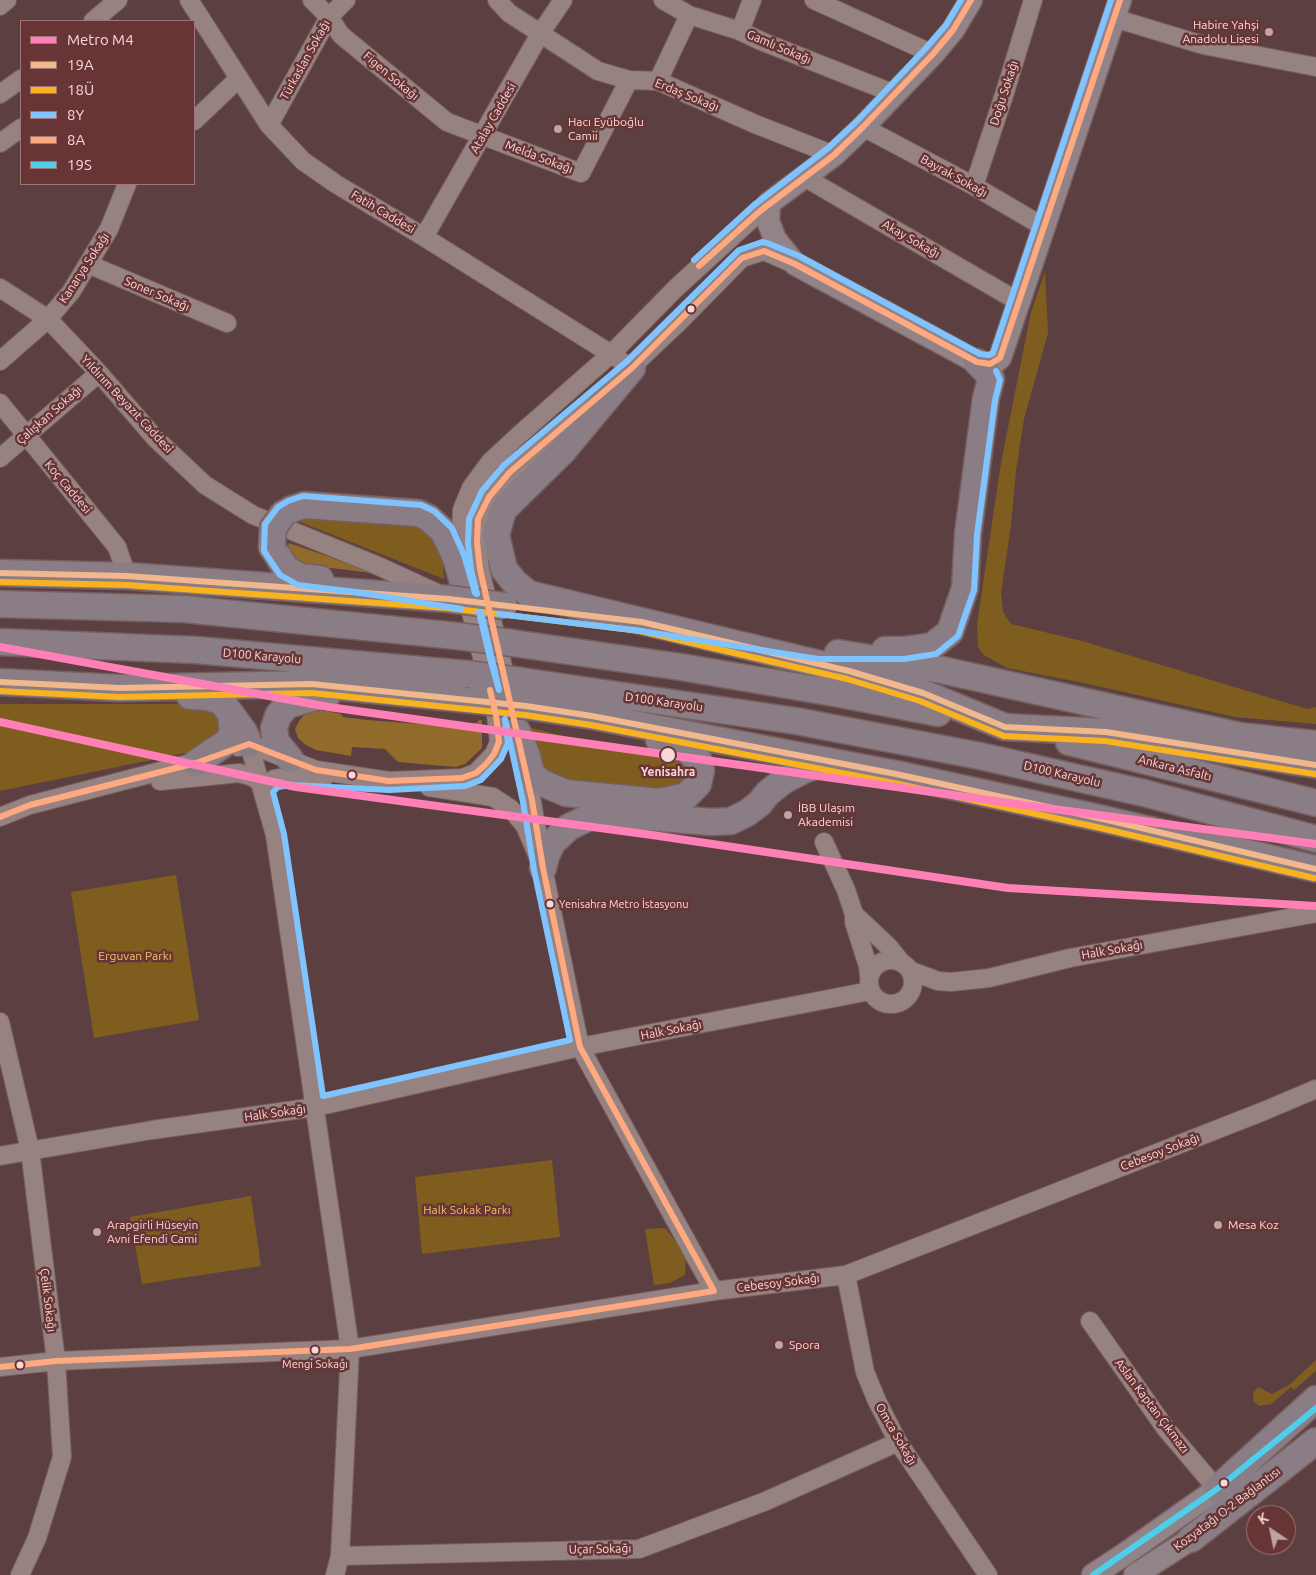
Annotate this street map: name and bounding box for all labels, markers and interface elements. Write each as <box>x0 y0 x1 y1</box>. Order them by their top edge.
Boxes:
street label: Türkaslan Sokağı <box>277 17 333 103</box>
place label: Habire Yahşi Anadolu Lisesi <box>1182 18 1259 46</box>
legend <box>20 20 195 185</box>
marker: Habire Yahşi Anadolu Lisesi <box>1263 26 1275 38</box>
street label: Gamlı Sokağı <box>745 27 813 67</box>
text: Metro M4 <box>67 31 134 48</box>
street label: Figen Sokağı <box>360 49 422 103</box>
text: 19A <box>67 56 94 73</box>
street label: Doğu Sokağı <box>987 59 1021 127</box>
street label: Erdaş Sokağı <box>653 76 721 114</box>
street label: Atalay Caddesi <box>467 80 519 156</box>
text: 18Ü <box>67 81 94 98</box>
text: 8Y <box>67 106 84 123</box>
place label: Hacı Eyüboğlu Camii <box>568 115 644 143</box>
marker: Hacı Eyüboğlu Camii <box>552 123 564 135</box>
text: 8A <box>67 131 85 148</box>
street label: Melda Sokağı <box>503 137 575 177</box>
street label: Bayrak Sokağı <box>918 152 990 200</box>
text: 19S <box>67 156 92 173</box>
street label: Fatih Caddesi <box>349 187 417 237</box>
street label: Akay Sokağı <box>880 217 942 261</box>
street label: Kanarya Sokağı <box>56 230 112 306</box>
street label: Soner Sokağı <box>122 274 192 314</box>
unlabelled marker <box>686 304 696 314</box>
street label: Yıldırım Beyazıt Caddesi <box>78 352 176 456</box>
street label: Çalışkan Sokağı <box>13 383 85 447</box>
street label: Koç Caddesi <box>42 458 94 516</box>
street label: D100 Karayolu <box>222 645 302 667</box>
street label: D100 Karayolu <box>624 689 704 715</box>
marker: Yenisahra <box>659 746 677 764</box>
street label: Ankara Asfaltı <box>1137 752 1213 784</box>
street label: D100 Karayolu <box>1022 758 1102 790</box>
place label: Yenisahra <box>641 765 695 779</box>
unlabelled marker <box>347 770 357 780</box>
place label: İBB Ulaşım Akademisi <box>798 801 855 829</box>
marker: İBB Ulaşım Akademisi <box>782 809 794 821</box>
place label: Yenisahra Metro İstasyonu <box>559 897 689 911</box>
marker: Yenisahra Metro İstasyonu <box>545 899 555 909</box>
street label: Halk Sokağı <box>1080 938 1144 962</box>
park label: Erguvan Parkı <box>98 949 172 963</box>
street label: Halk Sokağı <box>639 1017 703 1043</box>
street label: Halk Sokağı <box>243 1102 307 1124</box>
street label: Cebesoy Sokağı <box>1118 1130 1202 1174</box>
park label: Halk Sokak Parkı <box>423 1203 511 1217</box>
place label: Arapgirli Hüseyin Avni Efendi Cami <box>107 1218 198 1246</box>
place label: Mesa Koz <box>1228 1218 1279 1232</box>
marker: Mesa Koz <box>1212 1219 1224 1231</box>
marker: Arapgirli Hüseyin Avni Efendi Cami <box>91 1226 103 1238</box>
street label: Çelik Sokağı <box>37 1267 59 1333</box>
street label: Cebesoy Sokağı <box>736 1271 820 1295</box>
place label: Spora <box>789 1338 820 1352</box>
marker: Spora <box>773 1339 785 1351</box>
marker: Mengi Sokağı <box>310 1345 320 1355</box>
street label: Aslan Kaptan Çıkmazı <box>1112 1356 1192 1456</box>
place label: Mengi Sokağı <box>282 1357 348 1371</box>
unlabelled marker <box>15 1360 25 1370</box>
street label: Omca Sokağı <box>872 1400 920 1468</box>
street label: Kozyatağı O-2 Bağlantısı <box>1171 1464 1283 1554</box>
unlabelled marker <box>1219 1478 1229 1488</box>
north arrow <box>1246 1505 1296 1555</box>
street label: Uçar Sokağı <box>569 1541 631 1557</box>

